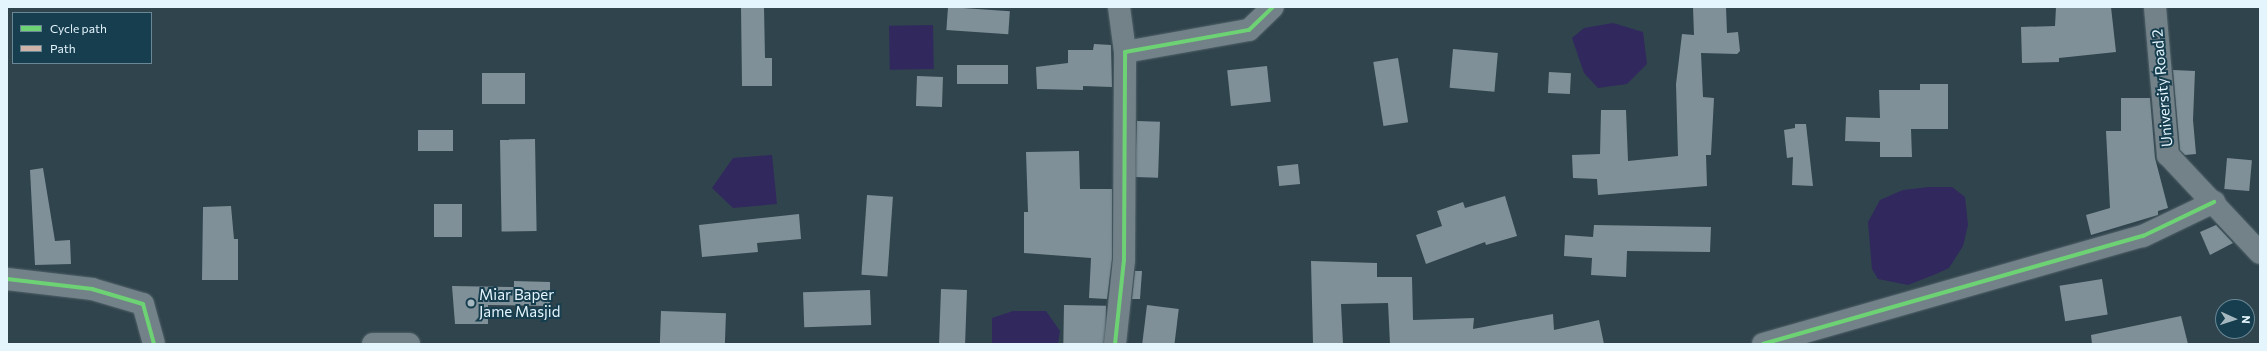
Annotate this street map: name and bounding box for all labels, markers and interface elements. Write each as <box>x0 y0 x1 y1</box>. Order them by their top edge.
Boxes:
legend <box>12 12 152 64</box>
text: Cycle path <box>50 21 107 35</box>
street label: University Road 2 <box>2148 28 2176 148</box>
text: Path <box>50 41 76 55</box>
place label: Miar Baper Jame Masjid <box>479 285 560 320</box>
marker: Miar Baper Jame Masjid <box>466 298 476 308</box>
north arrow <box>2215 299 2255 339</box>
text: N <box>2240 315 2253 324</box>

